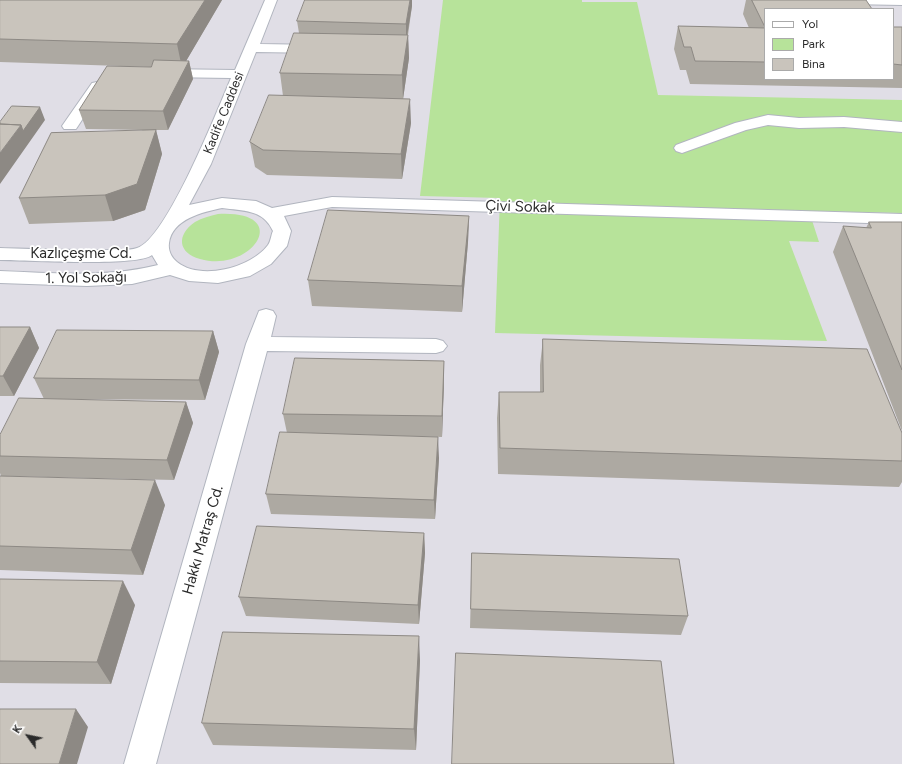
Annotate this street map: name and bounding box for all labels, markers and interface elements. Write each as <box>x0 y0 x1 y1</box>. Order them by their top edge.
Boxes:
legend <box>764 8 894 80</box>
text: Yol <box>802 17 818 31</box>
text: Park <box>802 37 825 51</box>
text: Bina <box>802 57 825 71</box>
street label: Kadife Caddesi <box>200 69 248 157</box>
street label: Çivi Sokak <box>485 197 555 217</box>
street label: Kazlıçeşme Cd. <box>30 245 132 263</box>
street label: 1. Yol Sokağı <box>45 268 127 288</box>
street label: Hakkı Matraş Cd. <box>179 483 227 597</box>
north arrow <box>8 716 48 756</box>
text: K <box>10 723 25 736</box>

